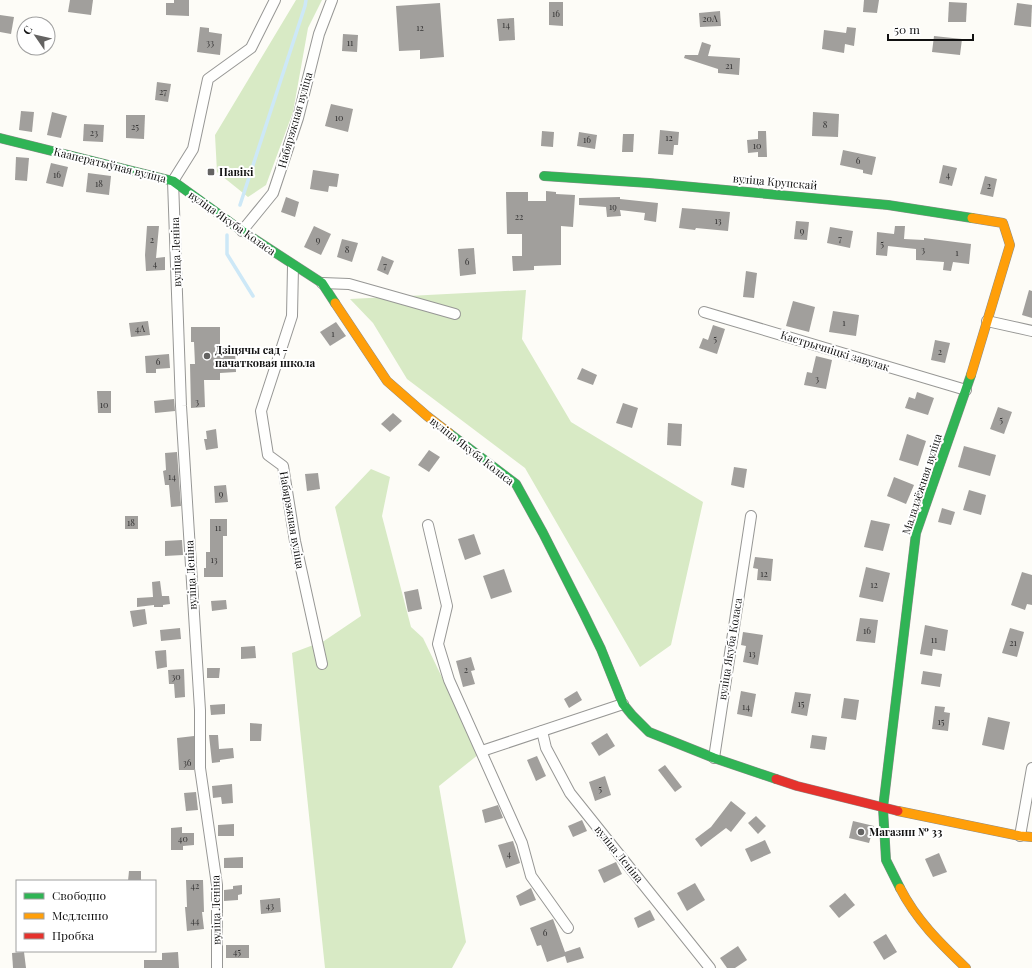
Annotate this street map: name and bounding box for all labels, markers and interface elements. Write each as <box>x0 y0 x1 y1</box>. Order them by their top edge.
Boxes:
house number: 16 <box>552 7 560 19</box>
house number: 20А <box>702 12 718 24</box>
north arrow <box>16 16 56 56</box>
scale bar <box>888 16 973 42</box>
house number: 14 <box>502 18 510 30</box>
house number: 12 <box>416 21 424 33</box>
text: 50 m <box>894 21 920 37</box>
text: С <box>19 23 36 38</box>
house number: 33 <box>206 36 214 48</box>
house number: 11 <box>347 36 354 48</box>
house number: 21 <box>725 59 733 71</box>
street label: Набярэжная вуліца <box>274 70 316 170</box>
house number: 27 <box>159 85 167 97</box>
house number: 10 <box>335 111 343 123</box>
house number: 8 <box>823 118 828 130</box>
house number: 25 <box>131 120 139 132</box>
house number: 23 <box>90 126 98 138</box>
house number: 12 <box>665 131 673 143</box>
house number: 16 <box>583 133 591 145</box>
house number: 10 <box>753 139 761 151</box>
street label: Кааператыўная вуліца <box>52 143 168 186</box>
house number: 6 <box>856 154 861 166</box>
place label: Навікі <box>219 164 254 179</box>
marker: Навікі <box>206 167 216 177</box>
house number: 16 <box>53 168 61 180</box>
house number: 4 <box>946 168 951 180</box>
street label: вуліца Крупскай <box>732 170 818 193</box>
house number: 18 <box>95 177 103 189</box>
house number: 2 <box>987 179 991 191</box>
street label: вуліца Якуба Коласа <box>186 187 279 259</box>
house number: 19 <box>609 200 617 212</box>
house number: 22 <box>515 210 523 222</box>
house number: 13 <box>714 214 722 226</box>
street label: вуліца Леніна <box>167 216 184 287</box>
house number: 9 <box>800 224 805 236</box>
house number: 7 <box>838 232 842 244</box>
house number: 2 <box>150 233 154 245</box>
house number: 9 <box>316 233 321 245</box>
house number: 5 <box>880 237 884 249</box>
house number: 8 <box>345 243 350 255</box>
house number: 3 <box>921 243 925 255</box>
house number: 1 <box>955 246 959 258</box>
house number: 6 <box>465 255 470 267</box>
house number: 4 <box>153 257 158 269</box>
house number: 7 <box>383 259 387 271</box>
house number: 1 <box>842 316 846 328</box>
house number: 4А <box>135 322 145 334</box>
house number: 1 <box>331 327 335 339</box>
street label: Кастрычніцкі завулак <box>779 327 892 374</box>
house number: 5 <box>713 332 717 344</box>
place label: Дзіцячы сад - пачатковая школа <box>215 342 315 370</box>
house number: 2 <box>938 345 942 357</box>
marker: Дзіцячы сад - пачатковая школа <box>202 351 212 361</box>
house number: 6 <box>156 355 161 367</box>
house number: 3 <box>815 372 819 384</box>
house number: 3 <box>195 395 199 407</box>
house number: 10 <box>100 398 108 410</box>
street label: вуліца Якуба Коласа <box>427 413 518 489</box>
house number: 5 <box>999 413 1003 425</box>
street label: Маладзёжная вуліца <box>898 431 945 536</box>
house number: 14 <box>168 470 176 482</box>
street label: Набярэжная вуліца <box>277 470 309 570</box>
house number: 9 <box>219 487 224 499</box>
house number: 18 <box>127 516 135 528</box>
house number: 11 <box>215 521 222 533</box>
street label: вуліца Леніна <box>181 539 200 610</box>
house number: 13 <box>210 553 218 565</box>
house number: 12 <box>760 567 768 579</box>
house number: 12 <box>870 578 878 590</box>
street label: вуліца Якуба Коласа <box>714 596 745 701</box>
house number: 16 <box>863 624 871 636</box>
house number: 11 <box>931 633 938 645</box>
house number: 21 <box>1009 636 1017 648</box>
house number: 13 <box>748 647 756 659</box>
house number: 2 <box>464 663 468 675</box>
house number: 30 <box>171 670 181 682</box>
house number: 15 <box>798 697 805 709</box>
house number: 14 <box>742 700 750 712</box>
house number: 15 <box>938 715 945 727</box>
house number: 36 <box>183 756 192 768</box>
house number: 5 <box>598 782 602 794</box>
street label: вуліца Леніна <box>592 822 647 886</box>
place label: Магазин № 33 <box>869 824 942 839</box>
marker: Магазин № 33 <box>856 827 866 837</box>
house number: 40 <box>178 832 188 844</box>
house number: 4 <box>507 847 512 859</box>
street label: вуліца Леніна <box>207 874 224 945</box>
house number: 42 <box>191 879 199 891</box>
legend <box>16 880 156 952</box>
text: Свободно <box>52 887 107 903</box>
house number: 43 <box>266 899 274 911</box>
text: Медленно <box>52 907 109 923</box>
house number: 44 <box>191 914 200 926</box>
house number: 6 <box>543 926 548 938</box>
text: Пробка <box>52 927 94 943</box>
house number: 45 <box>233 945 241 957</box>

